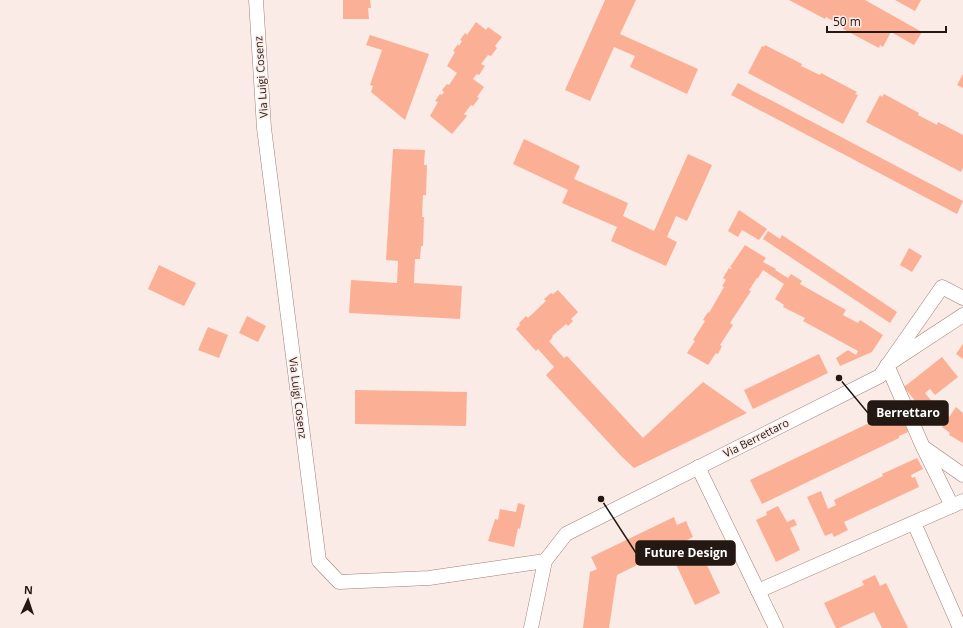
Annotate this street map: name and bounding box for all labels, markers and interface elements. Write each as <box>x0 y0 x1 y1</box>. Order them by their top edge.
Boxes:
scale bar <box>827 8 946 34</box>
text: 50 m <box>833 13 861 30</box>
street label: Via Luigi Cosenz <box>250 36 271 118</box>
street label: Via Luigi Cosenz <box>286 356 311 440</box>
callout: Berrettaro <box>868 401 948 425</box>
text: Berrettaro <box>876 404 940 421</box>
street label: Via Berrettaro <box>720 414 792 461</box>
callout: Future Design <box>636 541 735 565</box>
text: Future Design <box>644 544 728 561</box>
north arrow <box>8 580 48 620</box>
text: N <box>24 582 33 597</box>

